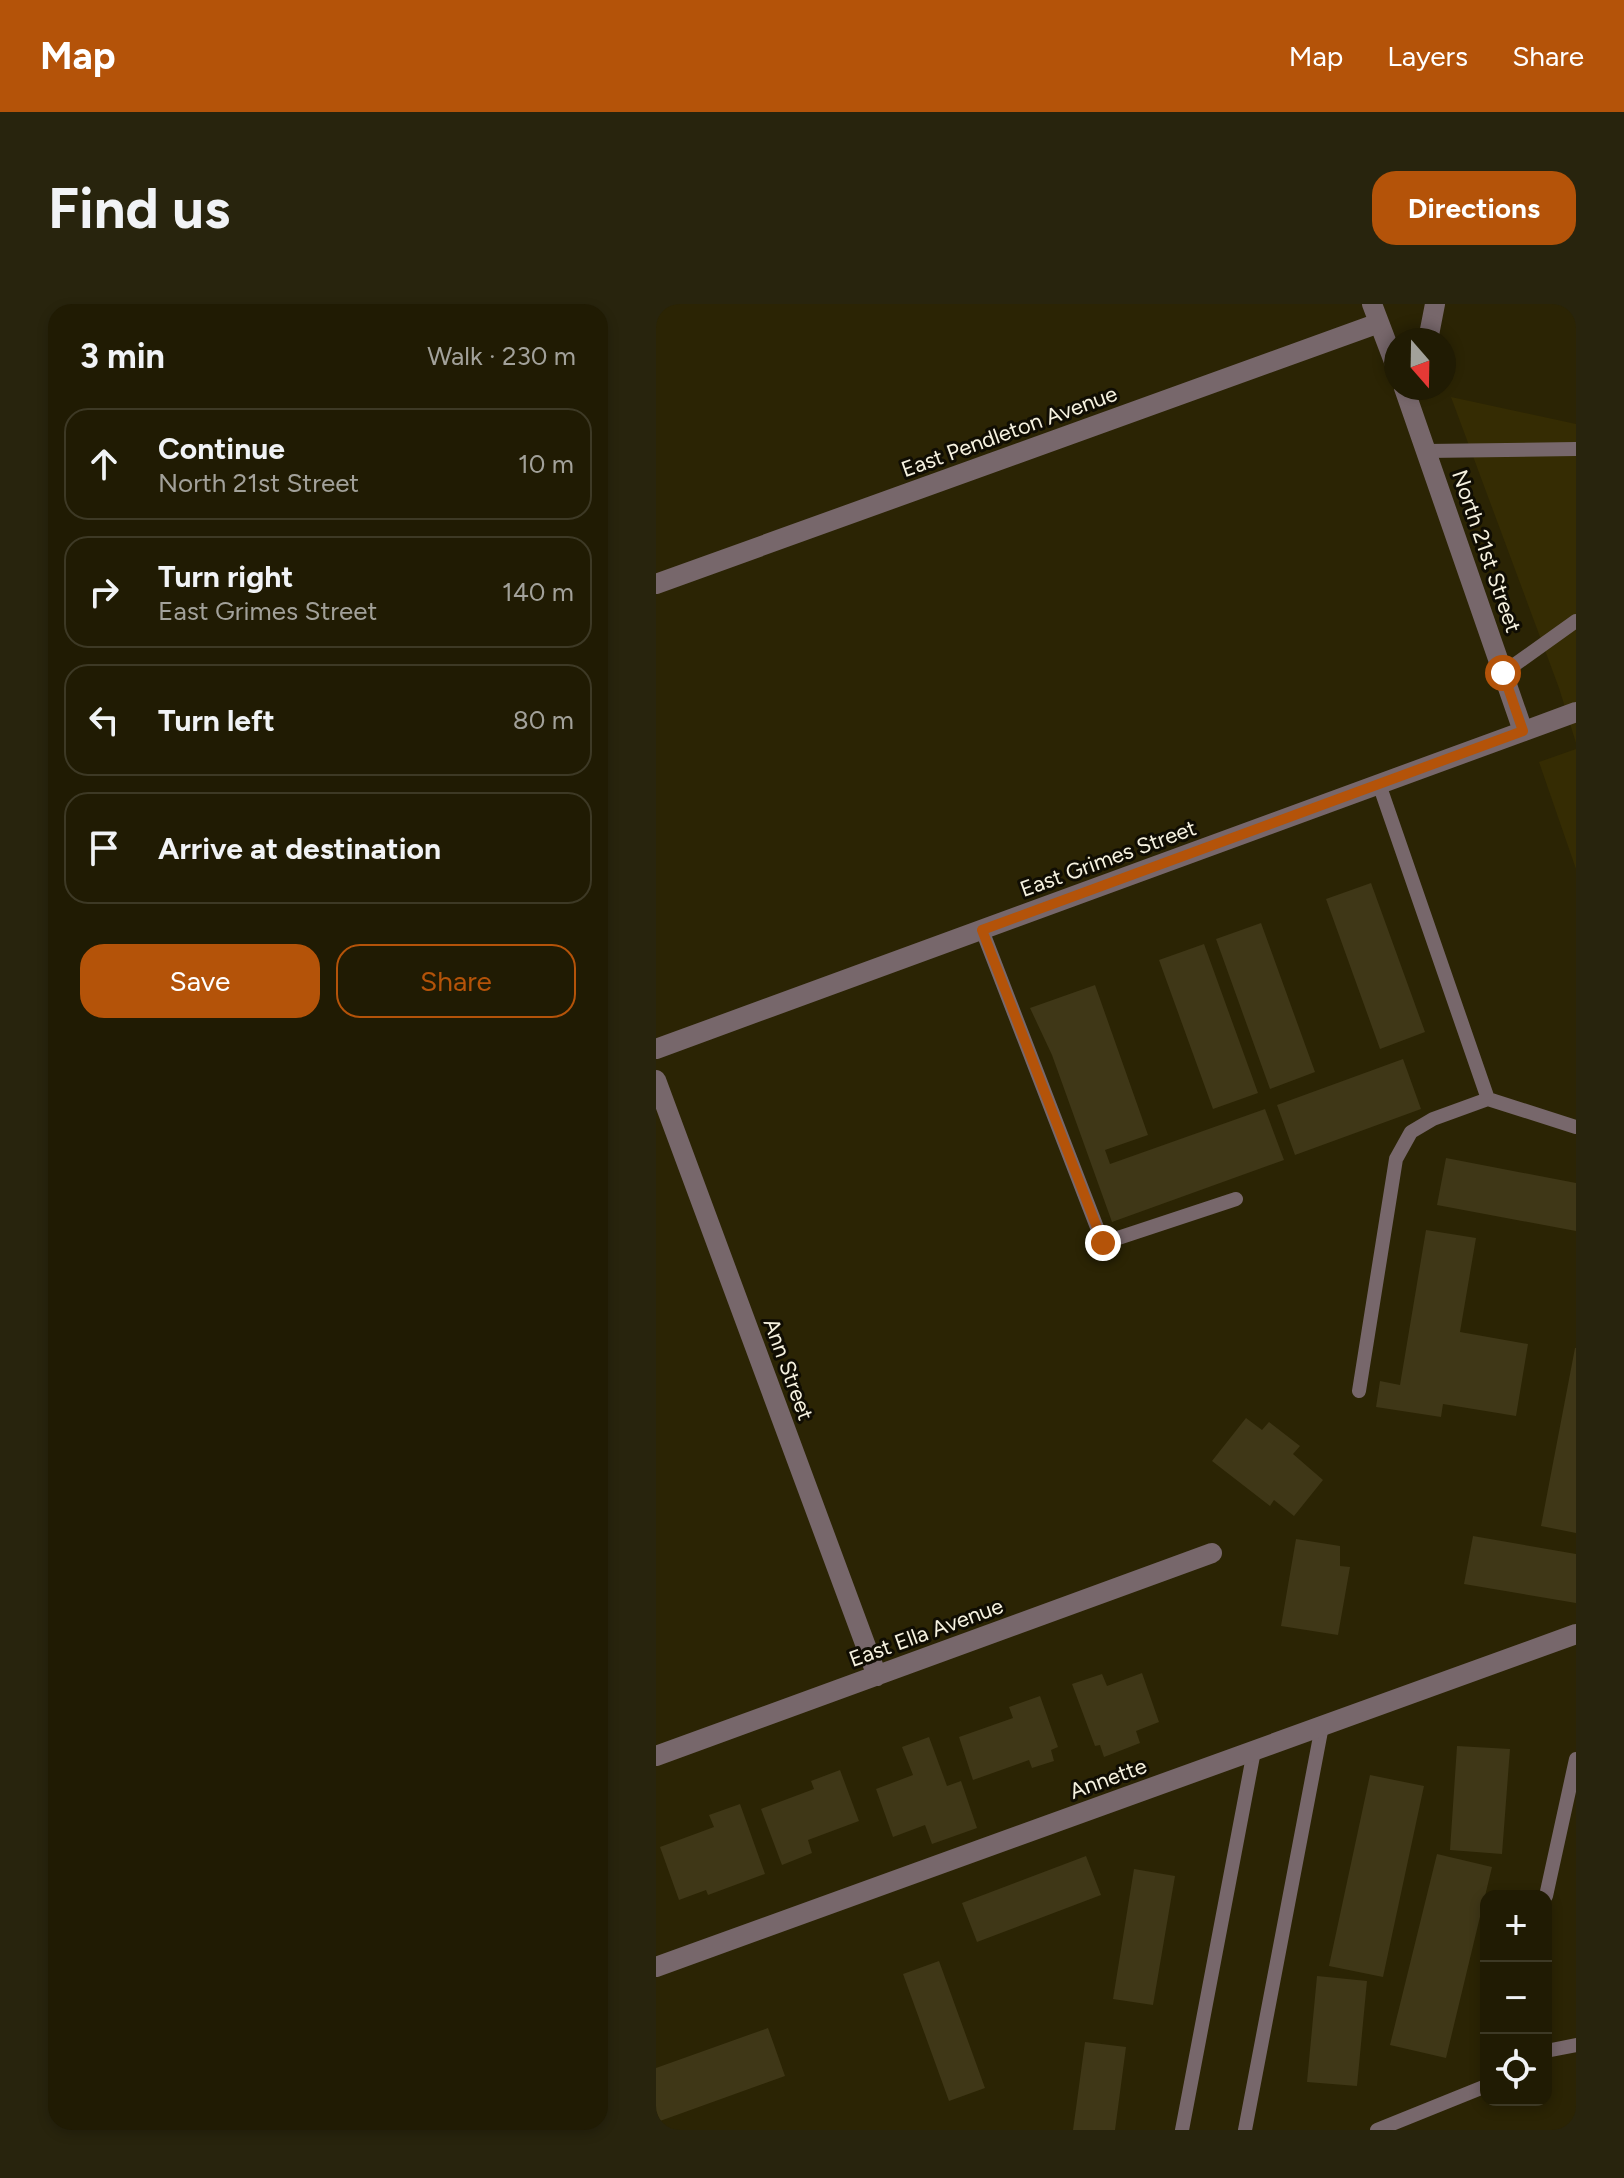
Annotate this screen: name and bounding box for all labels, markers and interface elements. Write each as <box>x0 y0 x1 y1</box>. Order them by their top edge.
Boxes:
text: Map <box>40 33 116 79</box>
text: Map <box>1289 39 1343 73</box>
text: Layers <box>1387 39 1468 73</box>
text: Share <box>1512 39 1584 73</box>
button: Directions <box>1372 171 1576 245</box>
text: Find us <box>48 175 230 242</box>
north arrow <box>1384 328 1456 400</box>
text: 3 min <box>80 336 165 377</box>
text: Walk · 230 m <box>427 340 576 372</box>
street label: East Pendleton Avenue <box>897 380 1121 483</box>
text: Continue <box>158 430 285 467</box>
icon: ahead <box>82 442 126 486</box>
text: 10 m <box>518 448 574 480</box>
street label: North 21st Street <box>1446 466 1527 636</box>
text: North 21st Street <box>158 467 359 499</box>
text: Turn right <box>158 558 293 595</box>
icon: right <box>82 570 126 614</box>
text: 140 m <box>502 576 574 608</box>
text: East Grimes Street <box>158 595 377 627</box>
route start <box>1485 655 1521 691</box>
icon: left <box>82 698 126 742</box>
text: Turn left <box>158 702 275 739</box>
text: 80 m <box>513 704 574 736</box>
street label: East Grimes Street <box>1016 814 1200 903</box>
icon: arrive <box>82 826 126 870</box>
text: Arrive at destination <box>158 830 441 867</box>
button: Save <box>80 944 320 1018</box>
button: Share <box>336 944 576 1018</box>
route end <box>1085 1225 1121 1261</box>
street label: Ann Street <box>758 1315 819 1424</box>
street label: East Ella Avenue <box>845 1592 1007 1673</box>
street label: Annette <box>1066 1752 1150 1805</box>
map controls <box>1480 1890 1552 2106</box>
button: + <box>1480 1890 1552 1962</box>
button: − <box>1480 1962 1552 2034</box>
button: locate <box>1480 2034 1552 2106</box>

